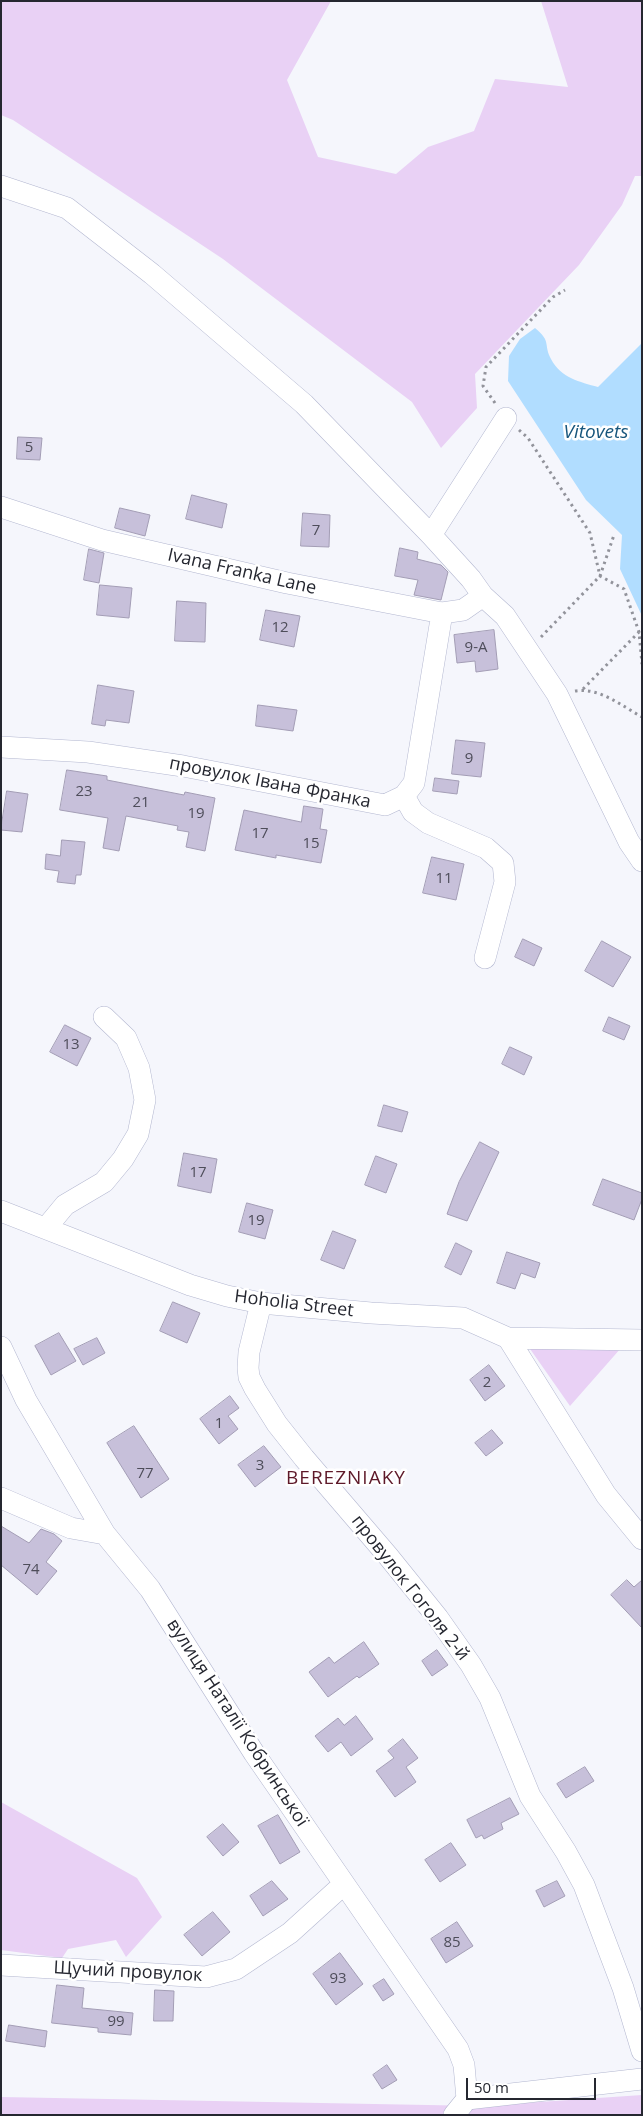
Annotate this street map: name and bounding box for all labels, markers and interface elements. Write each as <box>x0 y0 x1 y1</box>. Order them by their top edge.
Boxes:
water label: Vitovets <box>564 422 628 444</box>
house number: 5 <box>25 439 33 457</box>
house number: 7 <box>312 522 320 540</box>
street label: Ivana Franka Lane <box>165 544 319 600</box>
house number: 12 <box>271 619 289 637</box>
house number: 9-А <box>465 639 487 657</box>
house number: 9 <box>465 750 473 768</box>
street label: провулок Івана Франка <box>167 753 373 813</box>
house number: 23 <box>75 783 93 801</box>
house number: 21 <box>132 794 150 812</box>
house number: 19 <box>187 805 205 823</box>
house number: 17 <box>251 825 269 843</box>
house number: 15 <box>302 835 320 853</box>
house number: 11 <box>435 870 453 888</box>
house number: 13 <box>62 1036 80 1054</box>
house number: 17 <box>189 1164 207 1182</box>
house number: 19 <box>247 1212 265 1230</box>
street label: Hoholia Street <box>233 1286 355 1322</box>
house number: 2 <box>483 1374 491 1392</box>
house number: 1 <box>215 1415 223 1433</box>
house number: 3 <box>256 1457 264 1475</box>
house number: 77 <box>136 1465 154 1483</box>
district label: BEREZNIAKY <box>285 1468 407 1490</box>
street label: провулок Гоголя 2-й <box>346 1511 474 1665</box>
house number: 74 <box>22 1561 40 1579</box>
street label: вулиця Наталії Кобринської <box>162 1615 312 1831</box>
house number: 85 <box>443 1934 461 1952</box>
street label: Щучий провулок <box>53 1957 203 1987</box>
house number: 93 <box>329 1970 347 1988</box>
house number: 99 <box>107 2013 125 2031</box>
scale bar <box>468 2068 598 2100</box>
text: 50 m <box>474 2077 509 2097</box>

